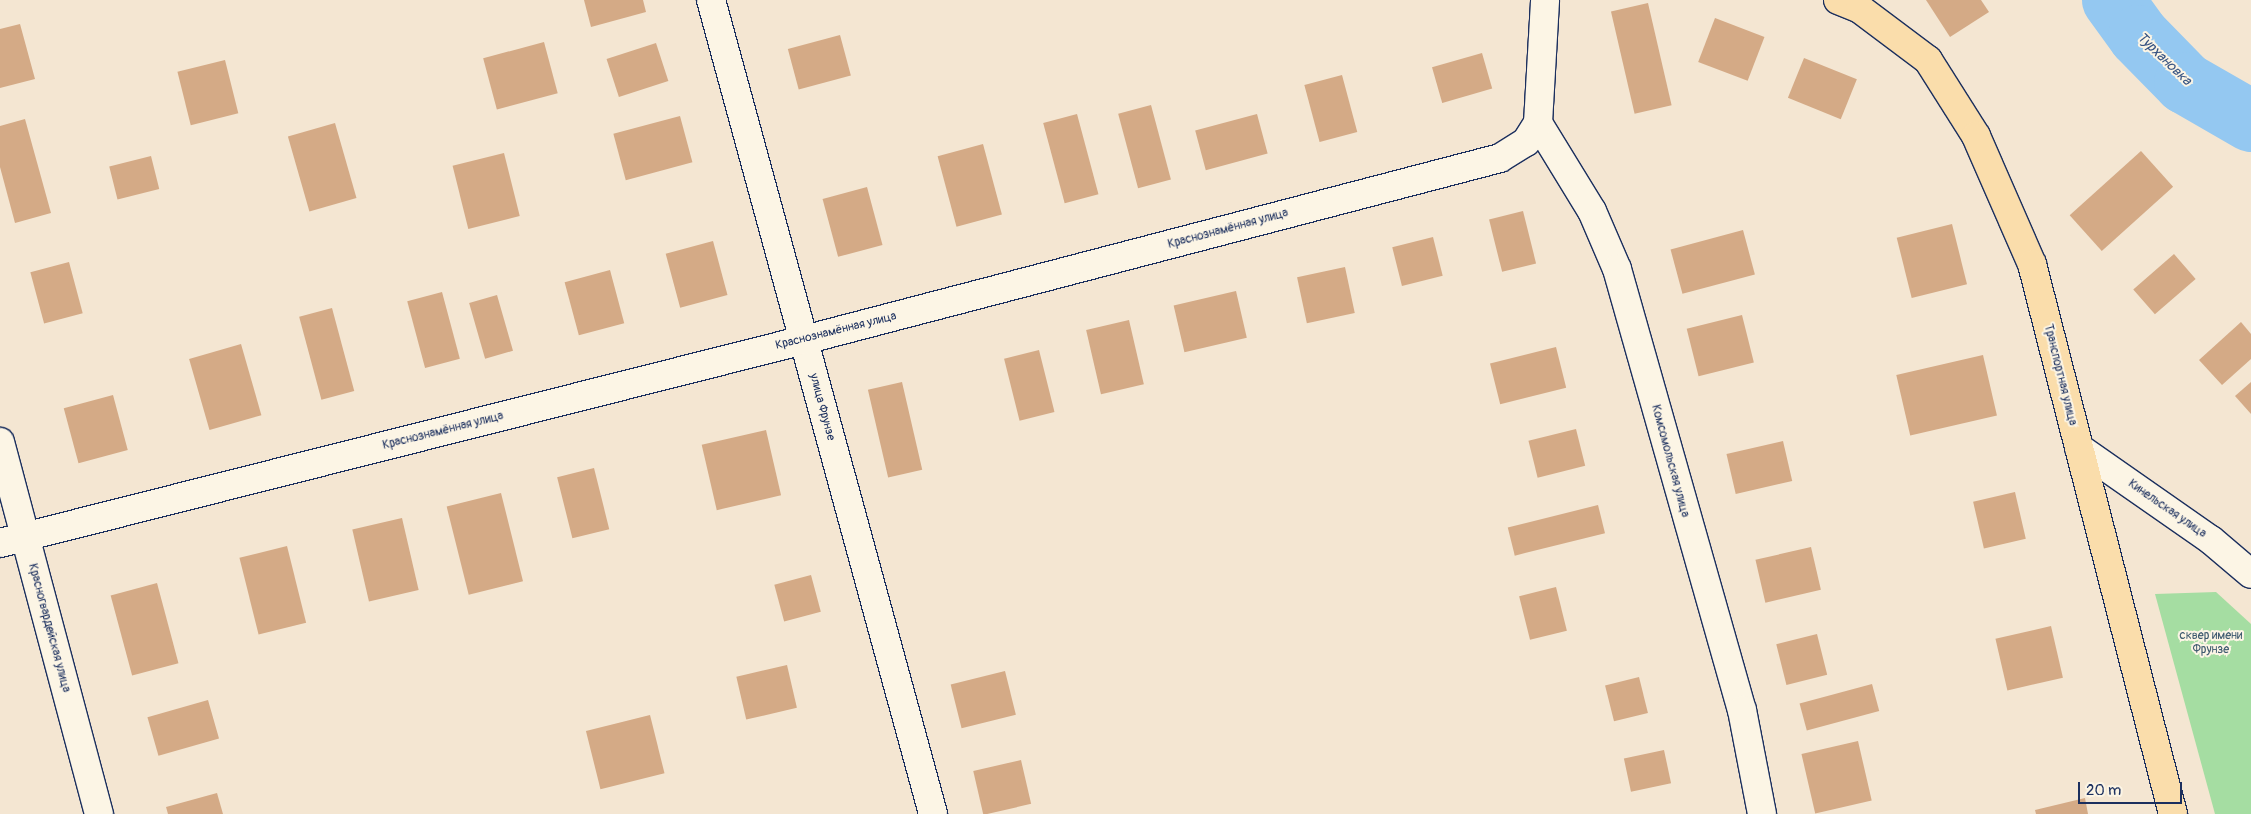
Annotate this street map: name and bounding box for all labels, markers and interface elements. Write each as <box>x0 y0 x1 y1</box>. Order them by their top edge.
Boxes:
water label: Турхановка <box>2133 29 2195 89</box>
street label: Краснознамённая улица <box>1166 206 1290 252</box>
street label: Краснознамённая улица <box>774 309 898 353</box>
street label: Транспортная улица <box>2040 323 2080 427</box>
street label: улица Фрунзе <box>806 372 838 442</box>
street label: Комсомольская улица <box>1648 403 1692 519</box>
street label: Краснознамённая улица <box>381 409 505 453</box>
street label: Кинельская улица <box>2125 477 2209 541</box>
street label: Красногвардейская улица <box>25 562 73 694</box>
park label: сквер имени Фрунзе <box>2180 629 2242 657</box>
scale bar <box>2081 772 2185 804</box>
text: 20 m <box>2086 781 2121 800</box>

